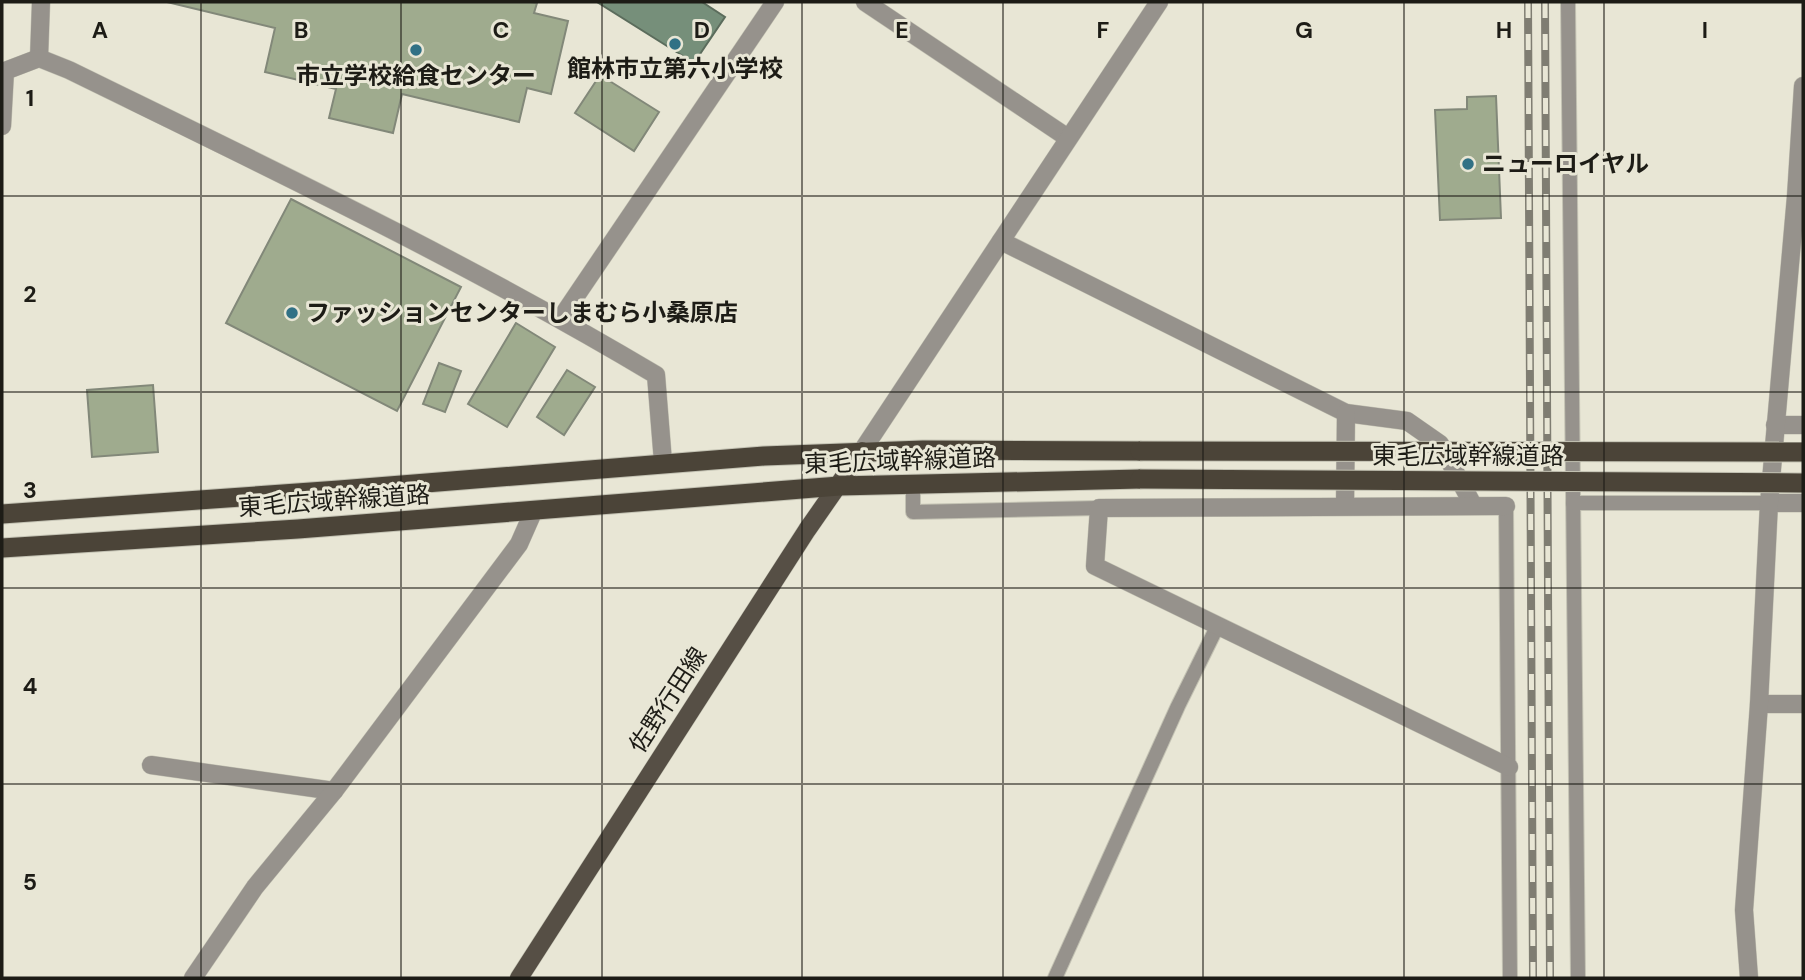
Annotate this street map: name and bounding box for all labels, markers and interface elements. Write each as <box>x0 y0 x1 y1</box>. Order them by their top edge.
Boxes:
text: A <box>92 15 108 45</box>
text: B <box>294 15 308 45</box>
text: C <box>493 15 509 45</box>
text: D <box>694 15 710 45</box>
text: E <box>895 15 909 45</box>
text: F <box>1097 15 1110 45</box>
text: G <box>1295 15 1313 45</box>
text: H <box>1496 15 1512 45</box>
text: I <box>1702 15 1708 45</box>
marker: 館林市立第六小学校 <box>667 36 683 52</box>
marker: 市立学校給食センター <box>408 42 424 58</box>
place label: 館林市立第六小学校 <box>567 53 783 84</box>
place label: 市立学校給食センター <box>296 60 536 91</box>
text: 1 <box>26 83 34 113</box>
place label: ニューロイヤル <box>1482 148 1649 179</box>
marker: ニューロイヤル <box>1460 156 1476 172</box>
text: 2 <box>23 279 37 309</box>
place label: ファッションセンターしまむら小桑原店 <box>306 297 738 328</box>
marker: ファッションセンターしまむら小桑原店 <box>284 305 300 321</box>
street label: 東毛広域幹線道路 <box>1372 440 1564 471</box>
street label: 東毛広域幹線道路 <box>804 442 996 479</box>
text: 3 <box>23 475 37 505</box>
street label: 東毛広域幹線道路 <box>237 478 431 523</box>
street label: 佐野行田線 <box>622 641 713 758</box>
text: 4 <box>23 671 38 701</box>
text: 5 <box>23 867 37 897</box>

